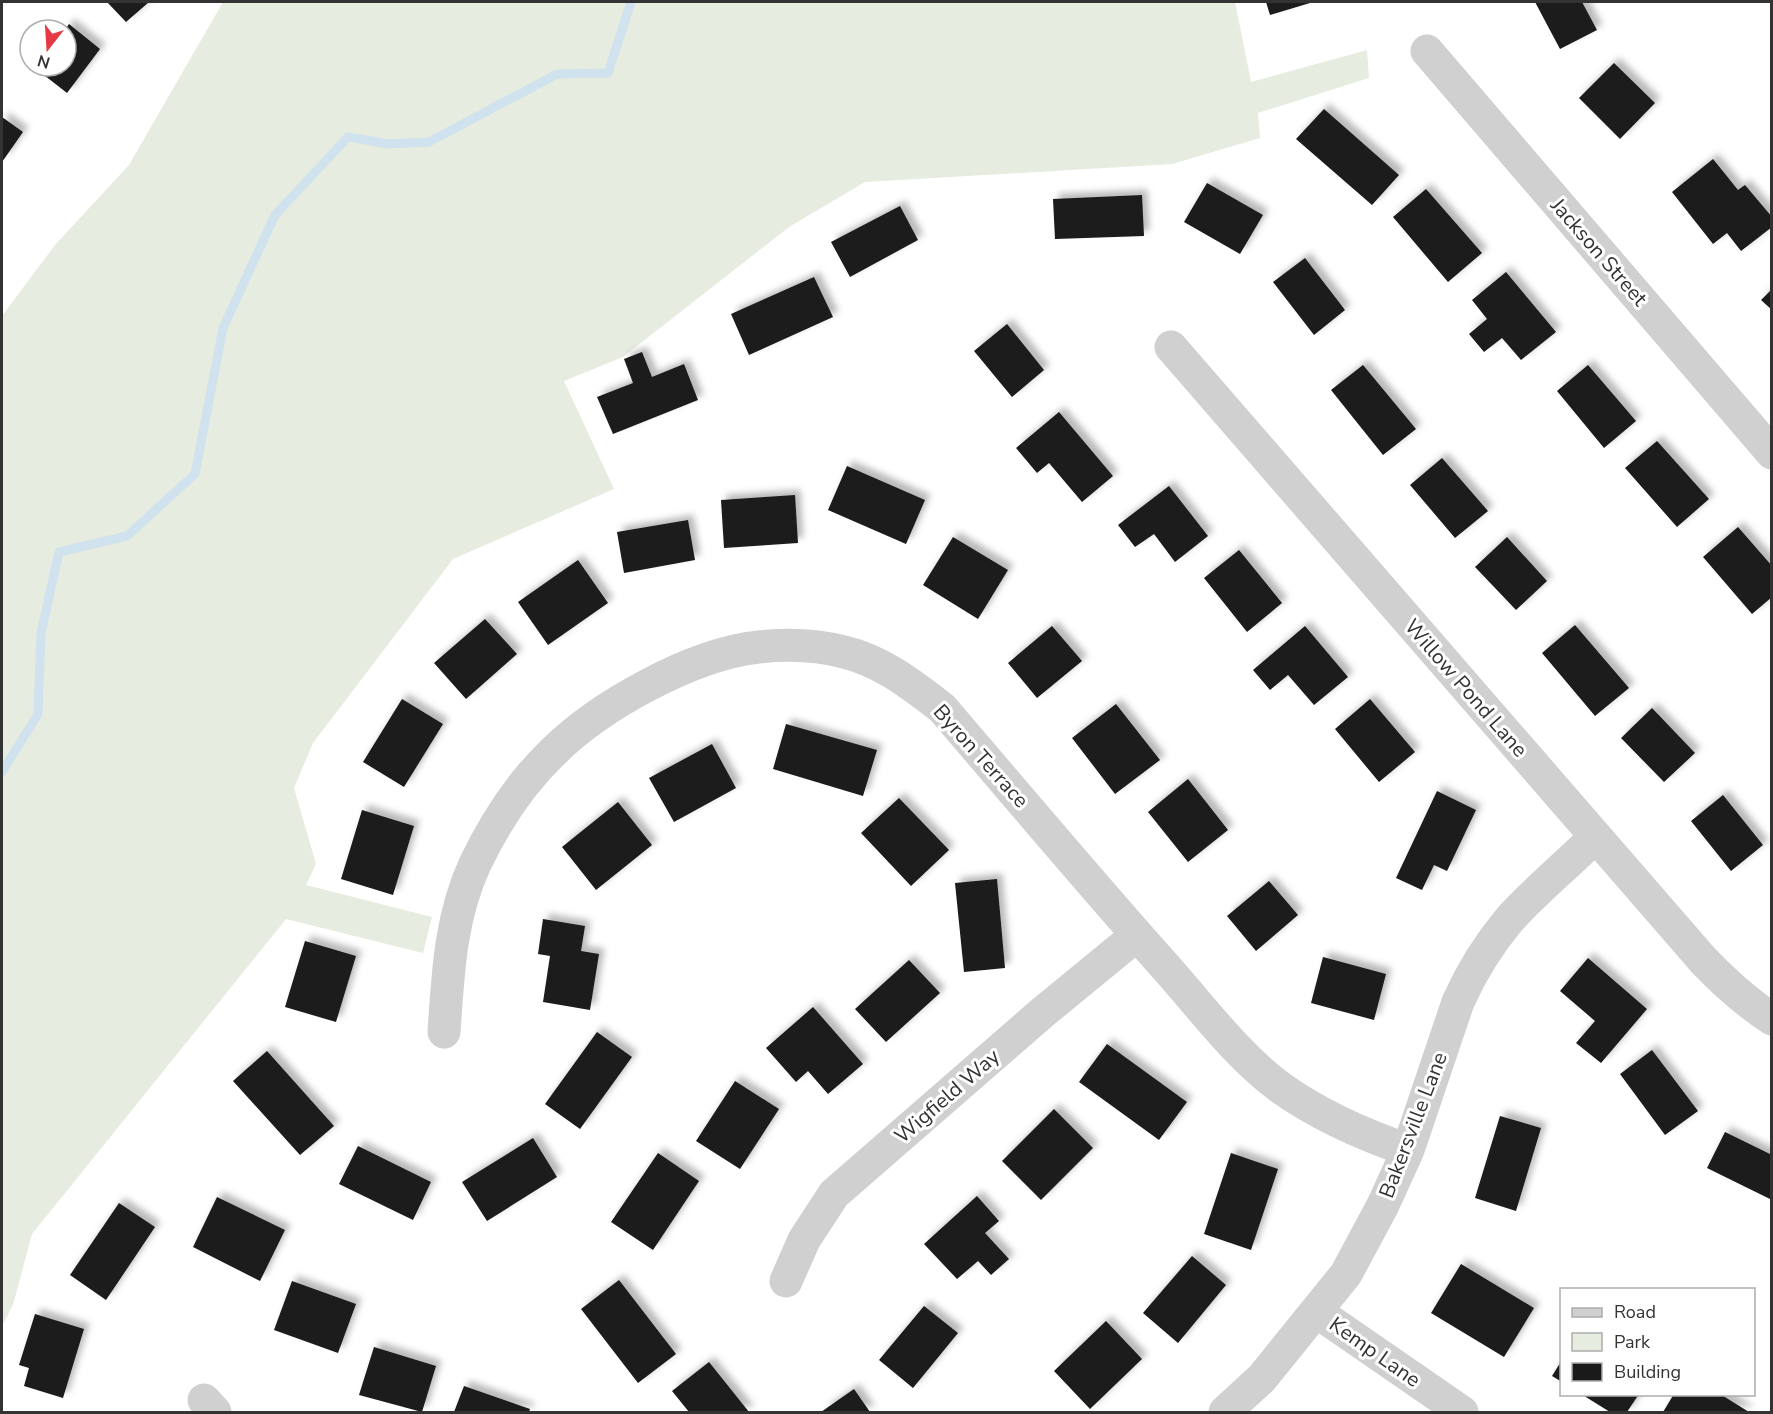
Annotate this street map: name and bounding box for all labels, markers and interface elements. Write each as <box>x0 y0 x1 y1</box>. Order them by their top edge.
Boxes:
north arrow <box>18 18 78 78</box>
text: N <box>35 49 53 74</box>
street label: Jackson Street <box>1544 191 1654 312</box>
street label: Willow Pond Lane <box>1398 613 1534 763</box>
street label: Byron Terrace <box>927 698 1035 814</box>
street label: Wigfield Way <box>888 1042 1006 1149</box>
street label: Bakersville Lane <box>1372 1048 1454 1202</box>
legend <box>1560 1288 1755 1396</box>
text: Road <box>1614 1300 1656 1324</box>
street label: Kemp Lane <box>1324 1310 1426 1394</box>
text: Park <box>1614 1330 1651 1354</box>
text: Building <box>1614 1360 1681 1384</box>

